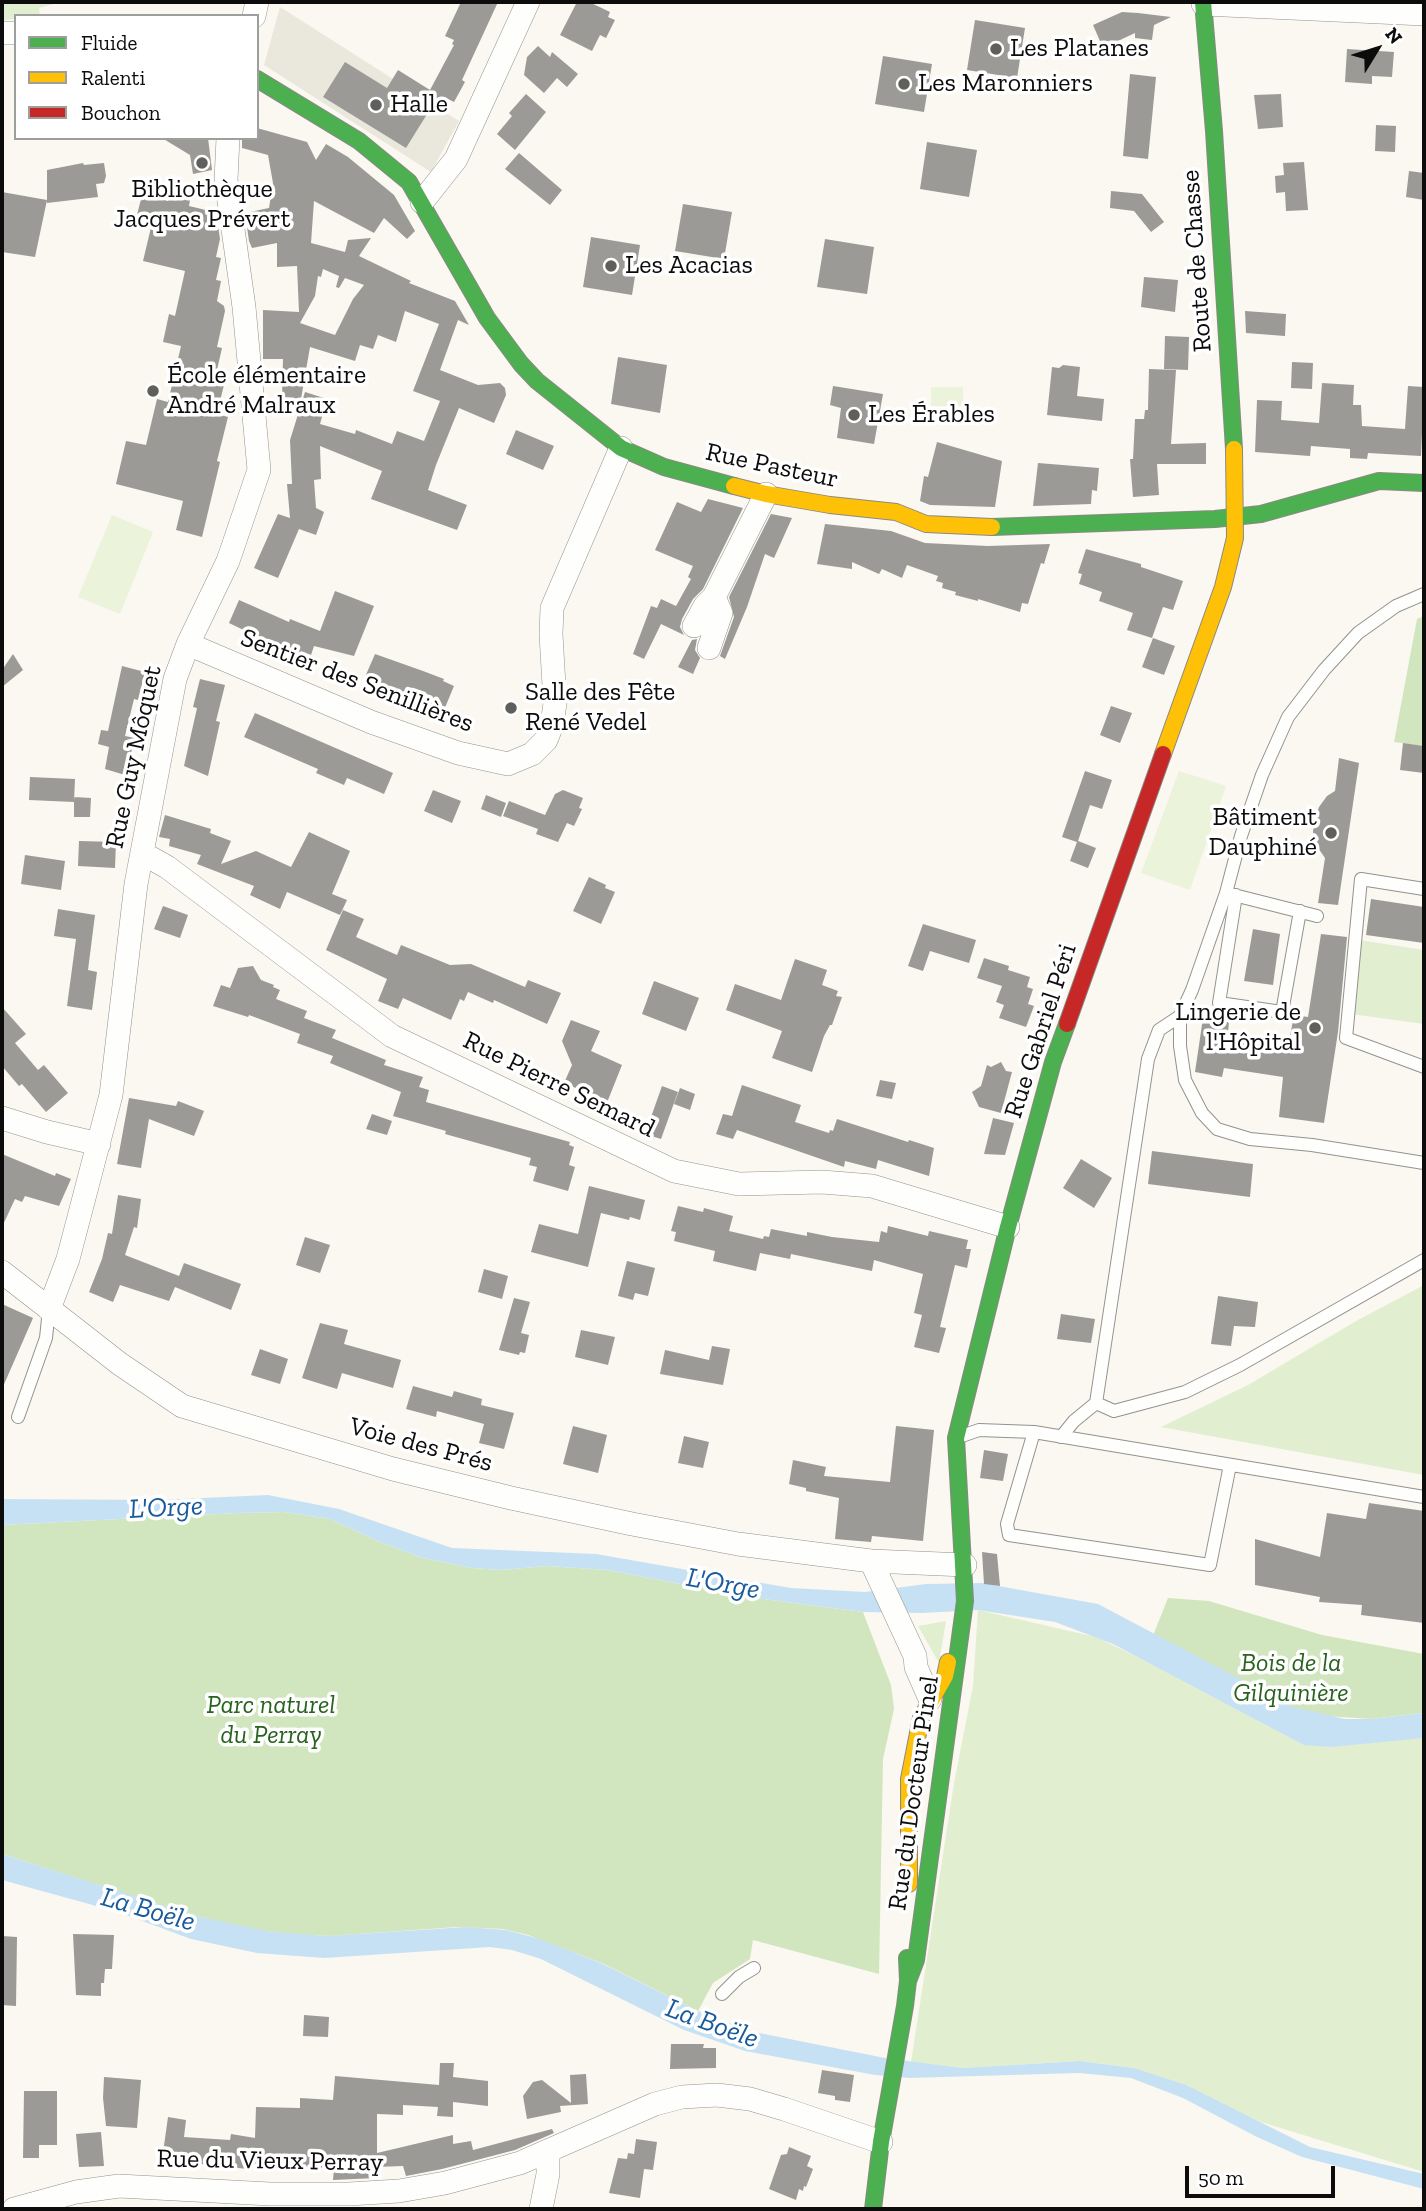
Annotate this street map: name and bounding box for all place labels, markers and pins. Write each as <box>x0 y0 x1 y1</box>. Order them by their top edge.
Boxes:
place label: Les Platanes <box>1010 33 1149 65</box>
marker: Les Platanes <box>988 41 1004 57</box>
place label: Les Maronniers <box>918 68 1093 100</box>
marker: Les Maronniers <box>896 76 912 92</box>
place label: Halle <box>390 89 448 121</box>
marker: Halle <box>368 97 384 113</box>
marker: Bibliothèque Jacques Prévert <box>194 155 210 171</box>
place label: Bibliothèque Jacques Prévert <box>114 174 290 235</box>
place label: Les Acacias <box>625 250 753 282</box>
marker: Les Acacias <box>603 258 619 274</box>
place label: École élémentaire André Malraux <box>167 360 366 422</box>
marker: École élémentaire André Malraux <box>145 383 161 399</box>
place label: Les Érables <box>868 399 995 431</box>
marker: Les Érables <box>846 407 862 423</box>
place label: Salle des Fête René Vedel <box>525 677 675 738</box>
marker: Salle des Fête René Vedel <box>503 700 519 716</box>
place label: Bâtiment Dauphiné <box>1208 802 1317 864</box>
marker: Bâtiment Dauphiné <box>1323 825 1339 841</box>
place label: Lingerie de l'Hôpital <box>1175 997 1301 1058</box>
marker: Lingerie de l'Hôpital <box>1307 1020 1323 1036</box>

